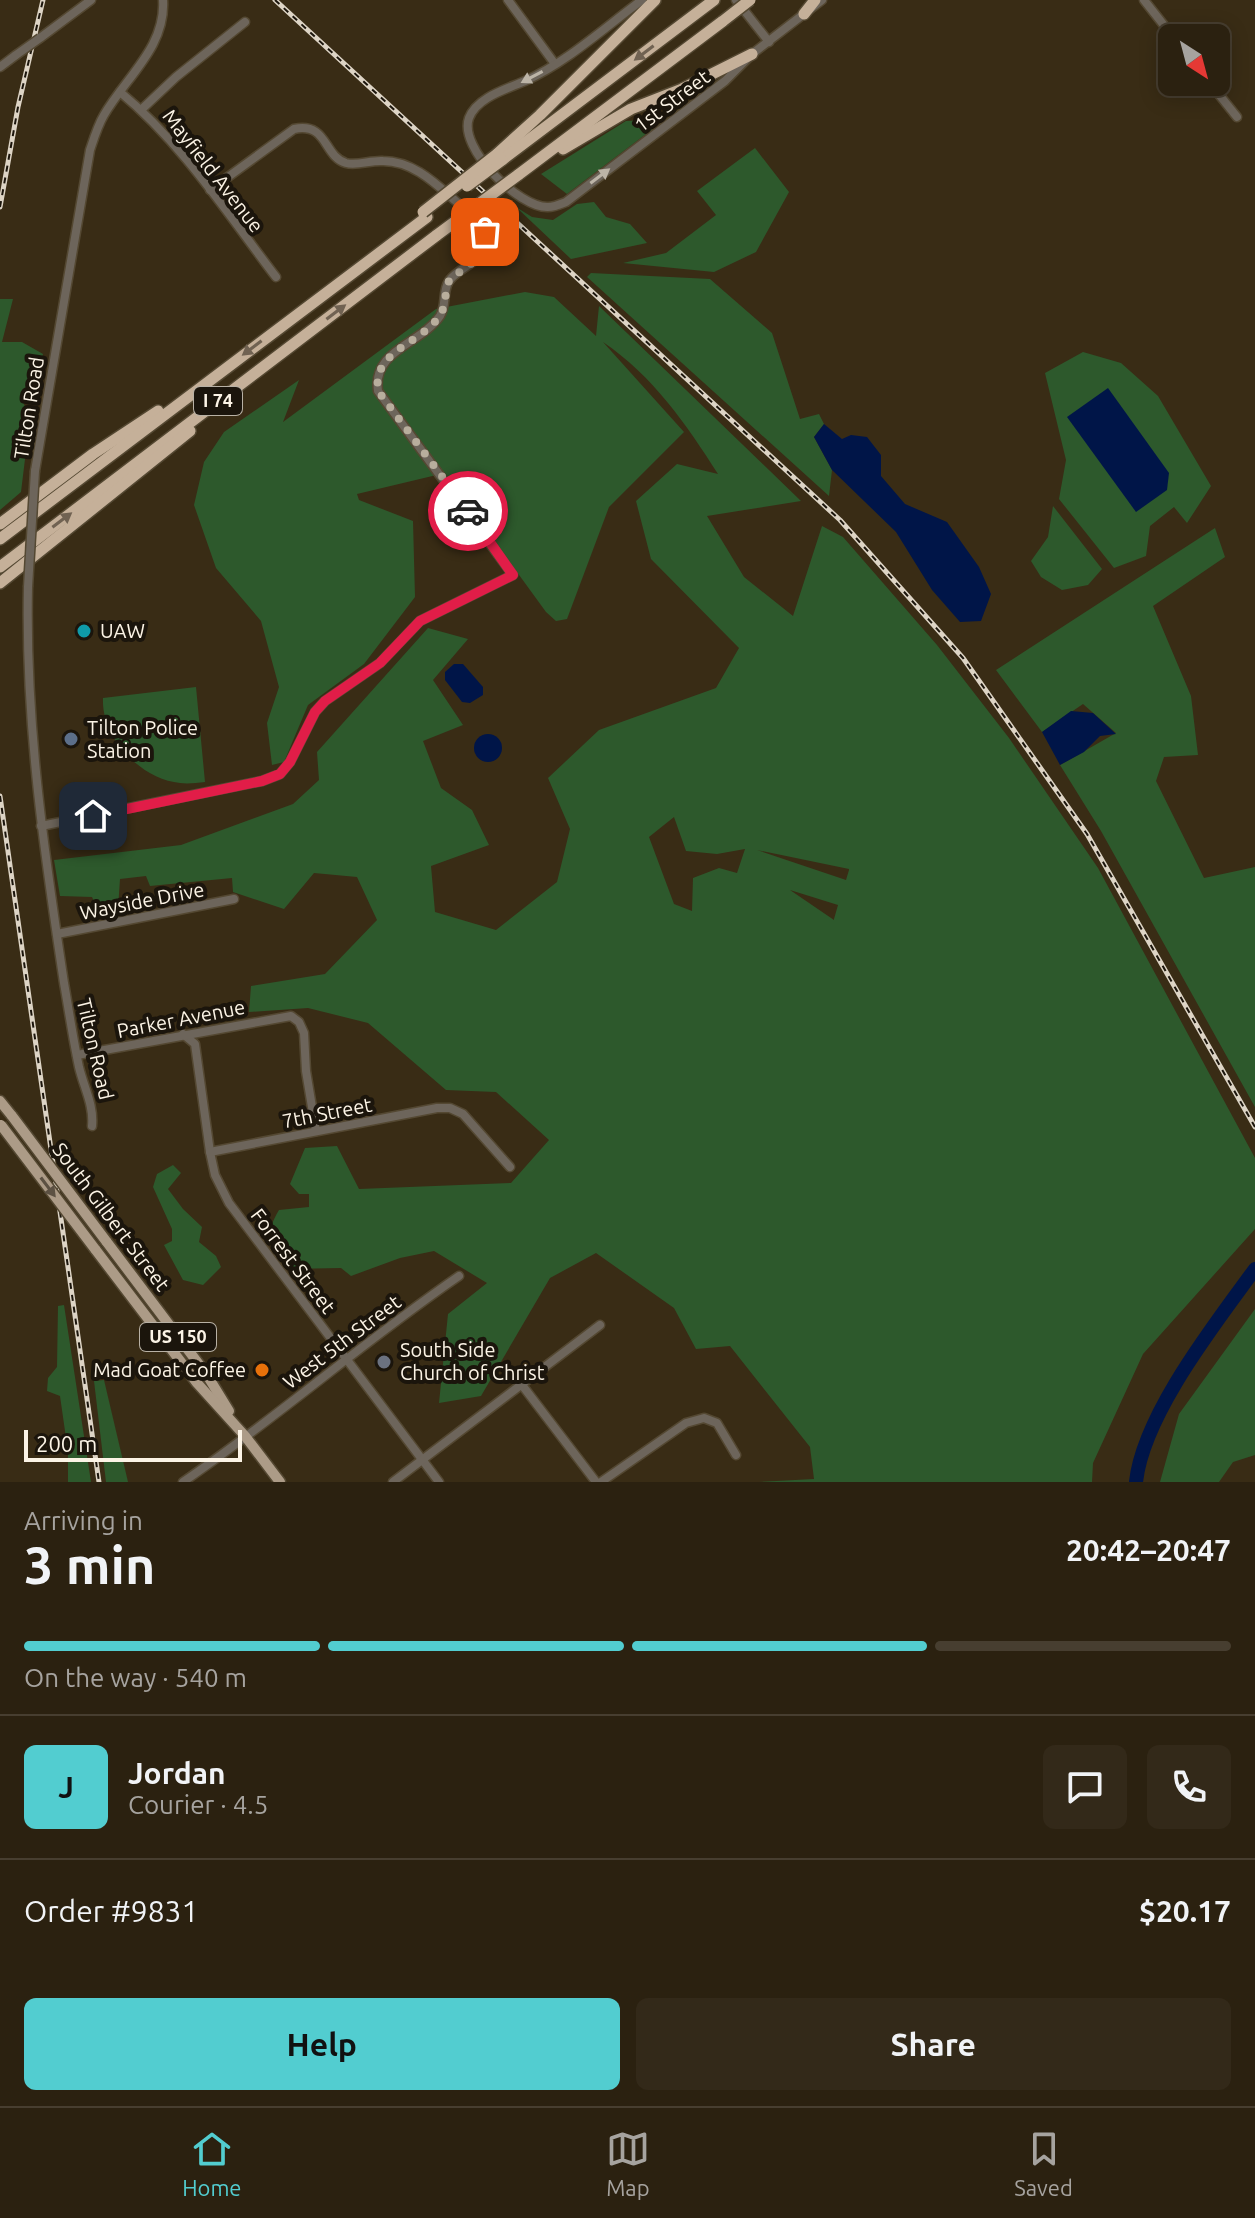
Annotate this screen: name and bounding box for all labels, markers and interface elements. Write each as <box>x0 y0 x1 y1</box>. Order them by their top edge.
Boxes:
north arrow <box>1158 24 1230 96</box>
map controls <box>1158 24 1230 96</box>
one-way arrow <box>634 44 655 60</box>
street label: 1st Street <box>630 65 714 136</box>
one-way arrow <box>521 70 544 84</box>
street label: Mayfield Avenue <box>158 105 269 237</box>
one-way arrow <box>589 169 610 185</box>
pin <box>451 198 519 266</box>
icon: bag <box>463 210 507 254</box>
one-way arrow <box>326 304 346 320</box>
one-way arrow <box>242 340 263 356</box>
street label: Tilton Road <box>9 355 48 461</box>
road number: I 74 <box>194 387 242 415</box>
courier <box>428 471 508 551</box>
icon: car <box>446 489 490 533</box>
one-way arrow <box>52 512 72 528</box>
place label: UAW <box>100 619 145 642</box>
marker: UAW <box>75 622 93 640</box>
place label: Tilton Police Station <box>87 716 198 762</box>
marker: Tilton Police Station <box>62 730 80 748</box>
pin <box>59 782 127 850</box>
icon: home <box>71 794 115 838</box>
street label: Wayside Drive <box>78 877 206 924</box>
street label: Parker Avenue <box>115 995 247 1042</box>
street label: Tilton Road <box>73 996 118 1102</box>
street label: 7th Street <box>280 1093 374 1132</box>
street label: South Gilbert Street <box>48 1138 175 1295</box>
one-way arrow <box>40 1177 56 1197</box>
street label: Forrest Street <box>246 1204 340 1318</box>
street label: West 5th Street <box>278 1290 405 1393</box>
road number: US 150 <box>140 1323 216 1351</box>
place label: South Side Church of Christ <box>400 1338 545 1384</box>
marker: South Side Church of Christ <box>375 1353 393 1371</box>
place label: Mad Goat Coffee <box>93 1358 246 1381</box>
marker: Mad Goat Coffee <box>253 1361 271 1379</box>
scale bar <box>24 1426 242 1462</box>
text: 200 m <box>36 1431 97 1456</box>
text: Arriving in <box>24 1506 143 1535</box>
text: 20:42–20:47 <box>1066 1533 1231 1567</box>
text: 3 min <box>24 1536 155 1594</box>
text: On the way · 540 m <box>24 1663 247 1692</box>
button: chat <box>1043 1745 1127 1829</box>
button: phone <box>1147 1745 1231 1829</box>
text: Jordan <box>128 1756 226 1790</box>
text: J <box>58 1770 74 1804</box>
text: Courier · 4.5 <box>128 1790 268 1819</box>
text: Order #9831 <box>24 1894 198 1928</box>
text: $20.17 <box>1139 1894 1231 1928</box>
button: Help <box>24 1998 620 2090</box>
button: Share <box>636 1998 1231 2090</box>
tab: Home <box>182 2127 242 2200</box>
tab: Map <box>606 2127 650 2200</box>
tab: Saved <box>1014 2127 1073 2200</box>

